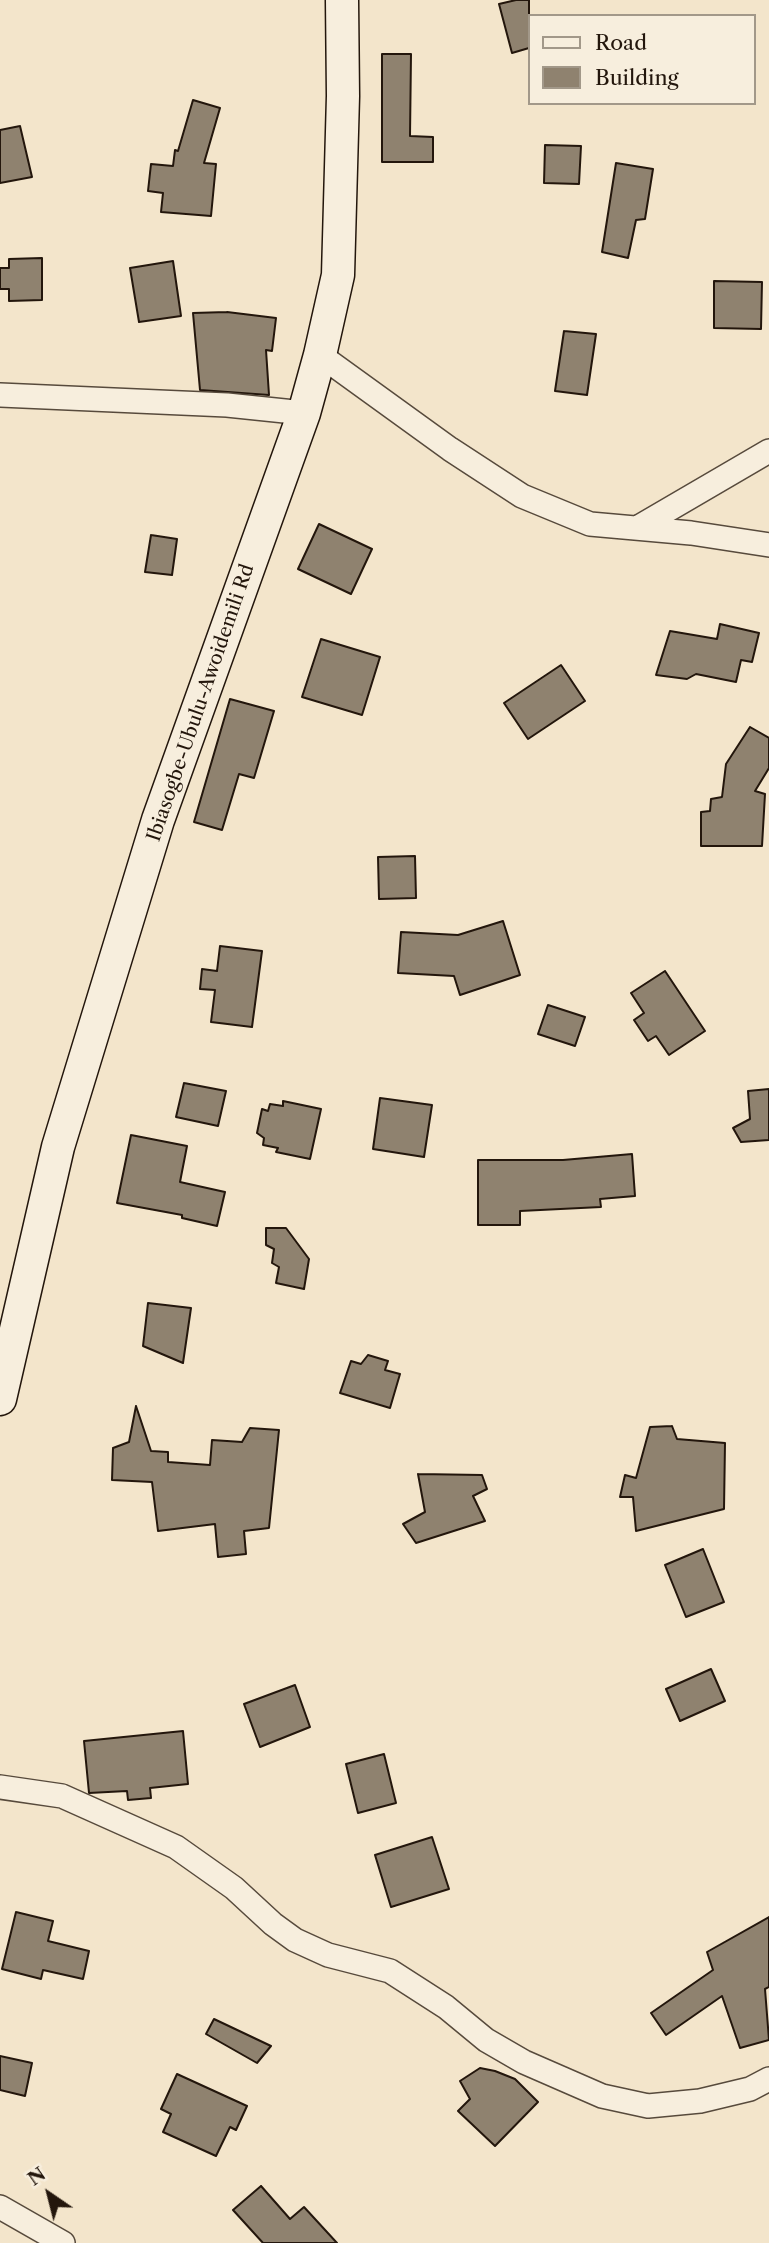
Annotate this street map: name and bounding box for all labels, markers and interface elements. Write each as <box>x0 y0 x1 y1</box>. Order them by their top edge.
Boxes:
legend <box>528 14 755 105</box>
text: Road <box>595 30 647 55</box>
text: Building <box>595 65 679 90</box>
street label: Ibiasogbe-Ubulu-Awoidemili Rd <box>143 561 259 845</box>
north arrow <box>14 2159 84 2229</box>
text: N <box>23 2162 50 2191</box>

